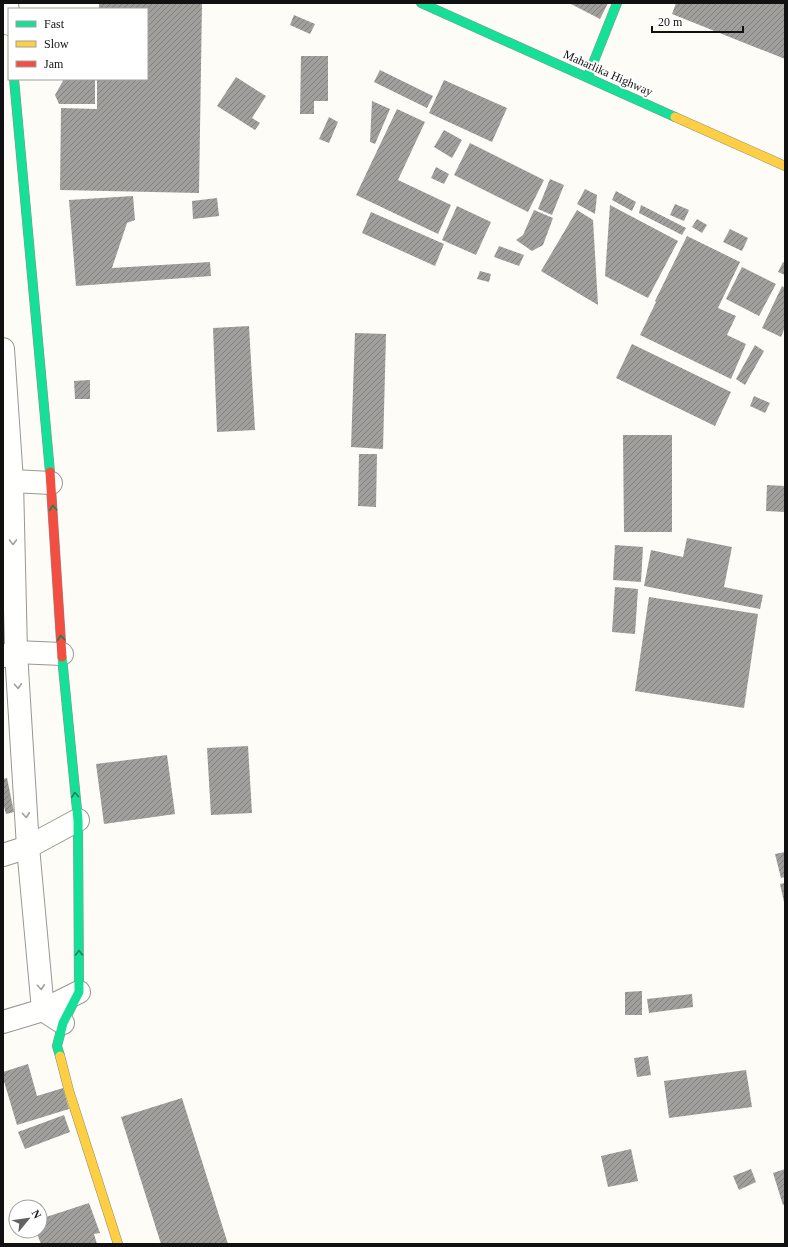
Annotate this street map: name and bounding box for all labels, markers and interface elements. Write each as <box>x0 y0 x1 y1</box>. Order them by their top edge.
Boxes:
legend <box>8 8 148 80</box>
scale bar <box>652 8 743 34</box>
text: 20 m <box>658 15 683 29</box>
text: Fast <box>44 17 65 31</box>
text: Slow <box>44 37 69 51</box>
street label: Maharlika Highway <box>561 47 655 99</box>
text: Jam <box>44 57 64 71</box>
one-way arrow <box>48 505 57 511</box>
one-way arrow <box>9 539 17 545</box>
one-way arrow <box>57 635 66 641</box>
one-way arrow <box>13 683 22 689</box>
one-way arrow <box>71 792 80 798</box>
one-way arrow <box>22 812 30 818</box>
one-way arrow <box>75 950 83 956</box>
one-way arrow <box>36 984 45 990</box>
north arrow <box>8 1199 48 1239</box>
text: N <box>30 1208 44 1221</box>

